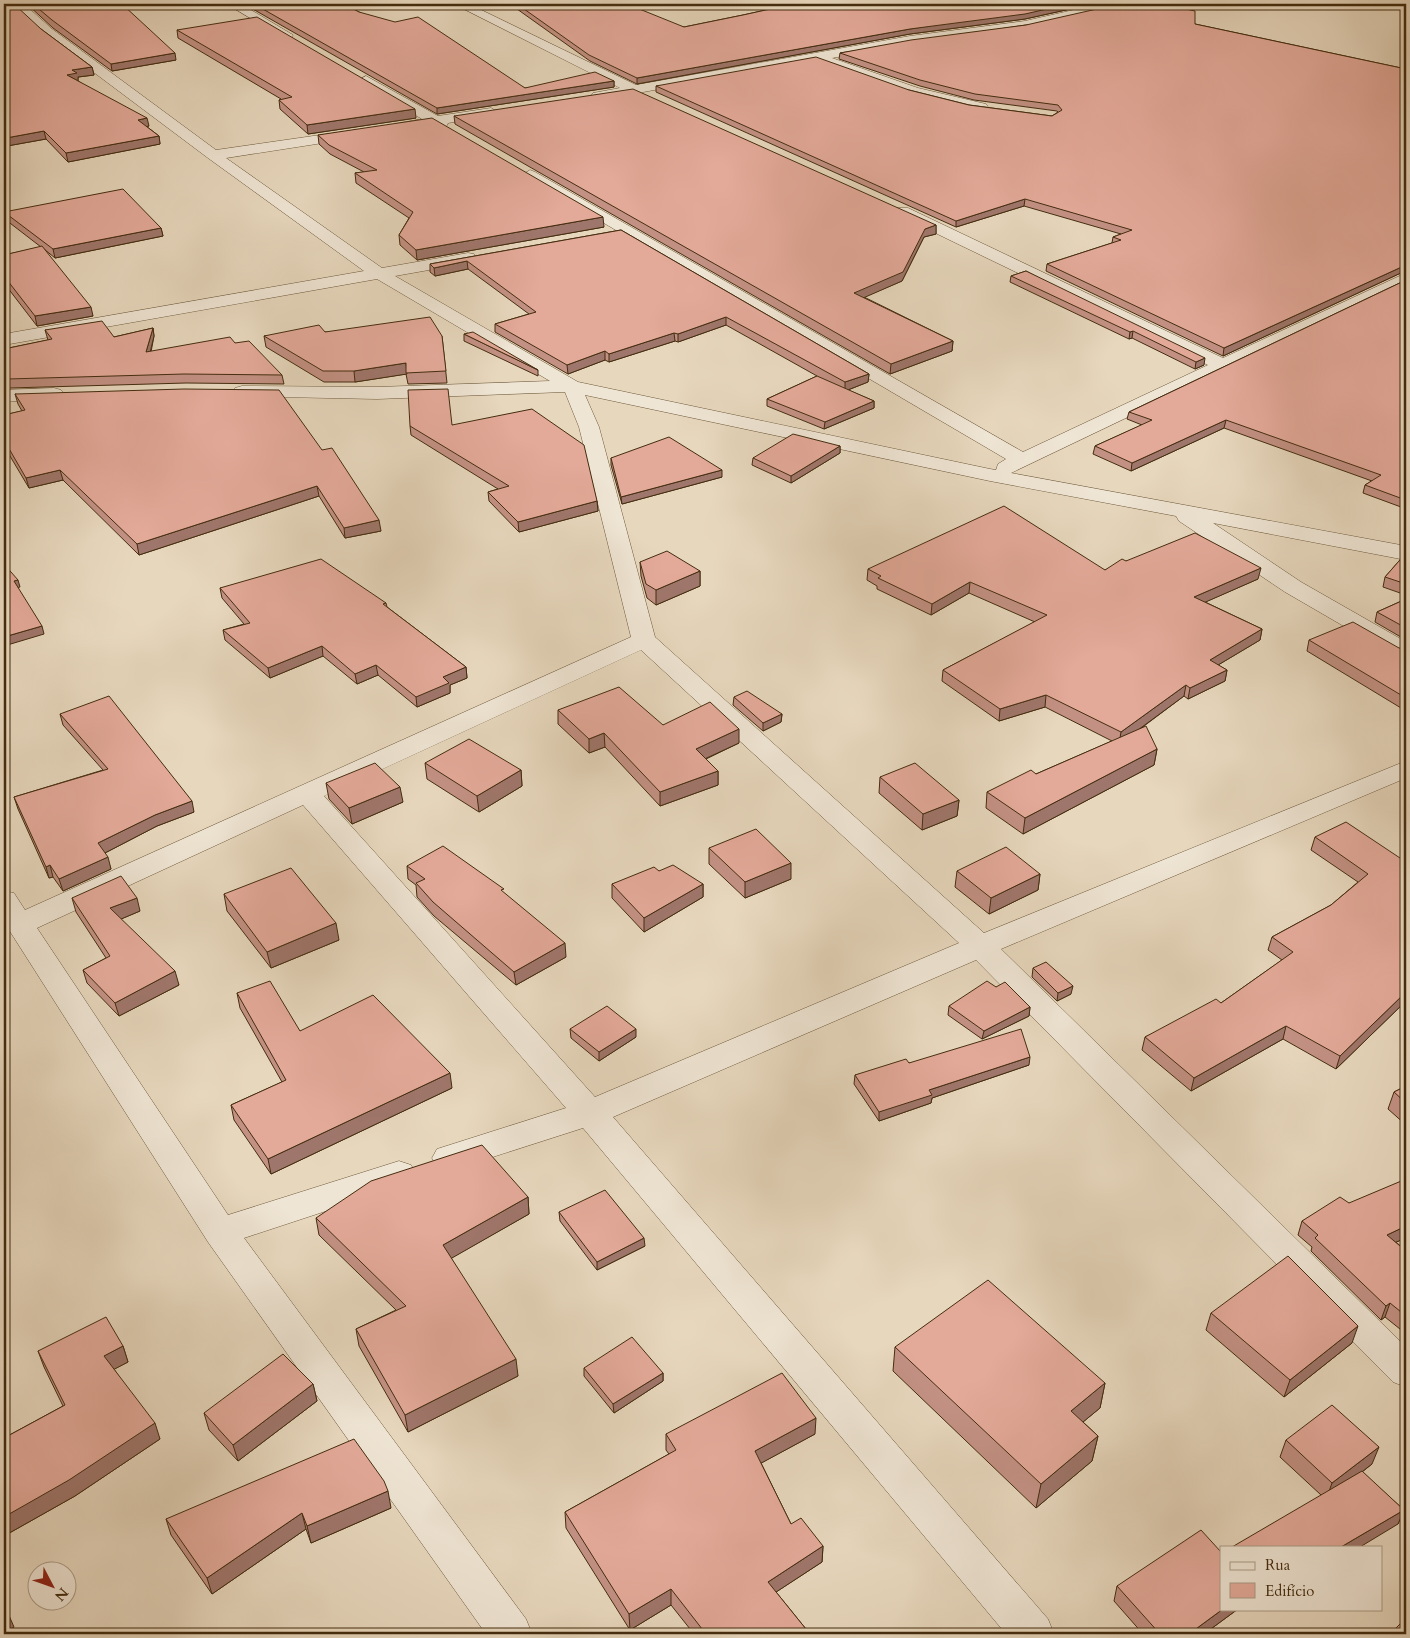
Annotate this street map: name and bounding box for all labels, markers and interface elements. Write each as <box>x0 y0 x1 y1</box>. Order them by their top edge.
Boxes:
legend <box>1220 1546 1382 1610</box>
text: Rua <box>1265 1555 1291 1575</box>
north arrow <box>28 1560 78 1610</box>
text: Edifício <box>1265 1581 1314 1601</box>
text: N <box>50 1583 73 1605</box>

